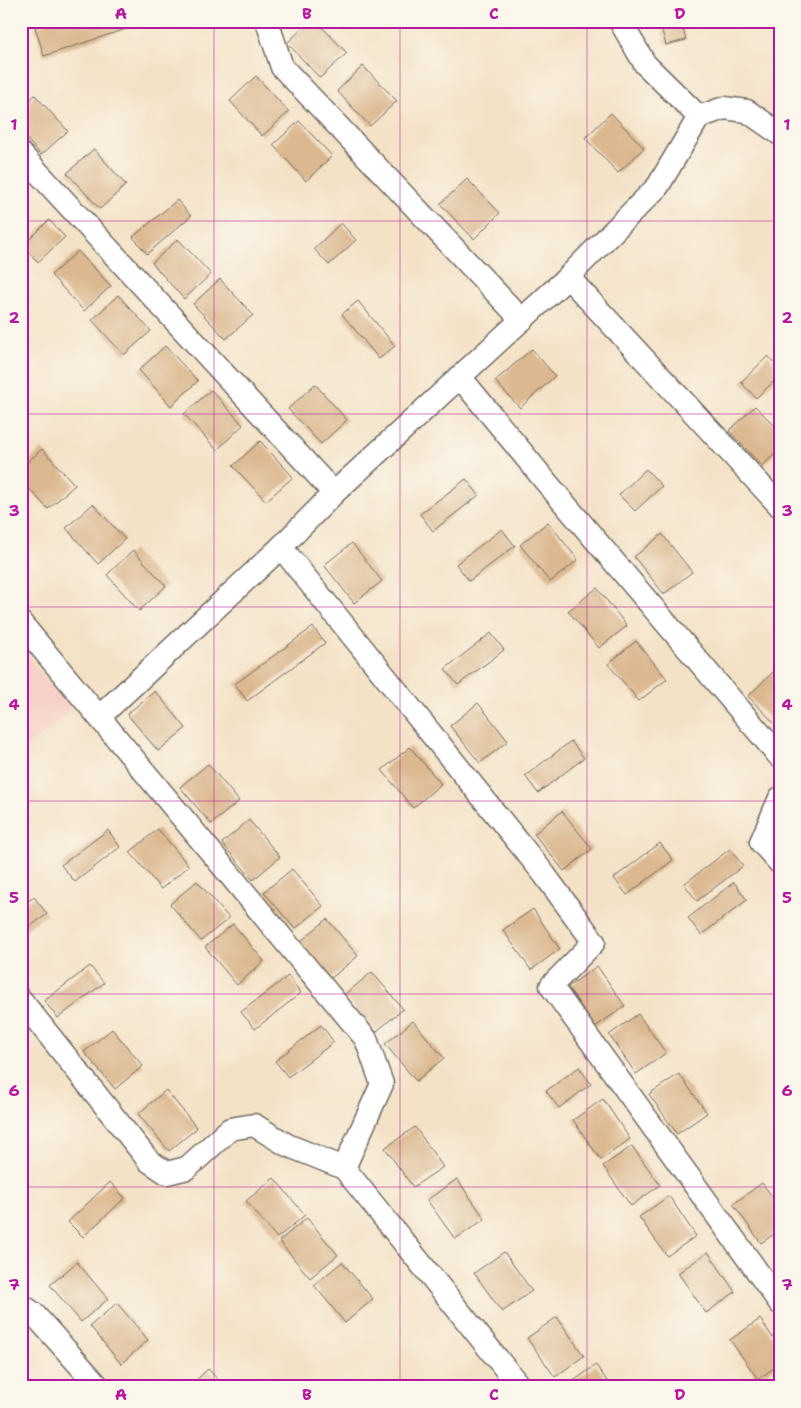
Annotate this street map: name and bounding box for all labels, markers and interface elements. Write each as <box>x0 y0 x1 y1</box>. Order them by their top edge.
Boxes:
text: A <box>115 3 127 24</box>
text: B <box>302 3 312 24</box>
text: C <box>489 3 499 24</box>
text: D <box>674 3 686 24</box>
text: 1 <box>10 114 18 135</box>
text: 1 <box>783 114 791 135</box>
text: 2 <box>8 307 20 328</box>
text: 2 <box>781 307 793 328</box>
text: 3 <box>8 500 20 521</box>
text: 3 <box>781 500 793 521</box>
text: 4 <box>8 694 20 715</box>
text: 4 <box>781 694 793 715</box>
text: 5 <box>9 887 19 908</box>
text: 5 <box>782 887 792 908</box>
text: 6 <box>8 1080 20 1101</box>
text: 6 <box>781 1080 793 1101</box>
text: 7 <box>8 1274 20 1295</box>
text: 7 <box>781 1274 793 1295</box>
text: A <box>115 1384 127 1405</box>
text: B <box>302 1384 312 1405</box>
text: C <box>489 1384 499 1405</box>
text: D <box>674 1384 686 1405</box>

